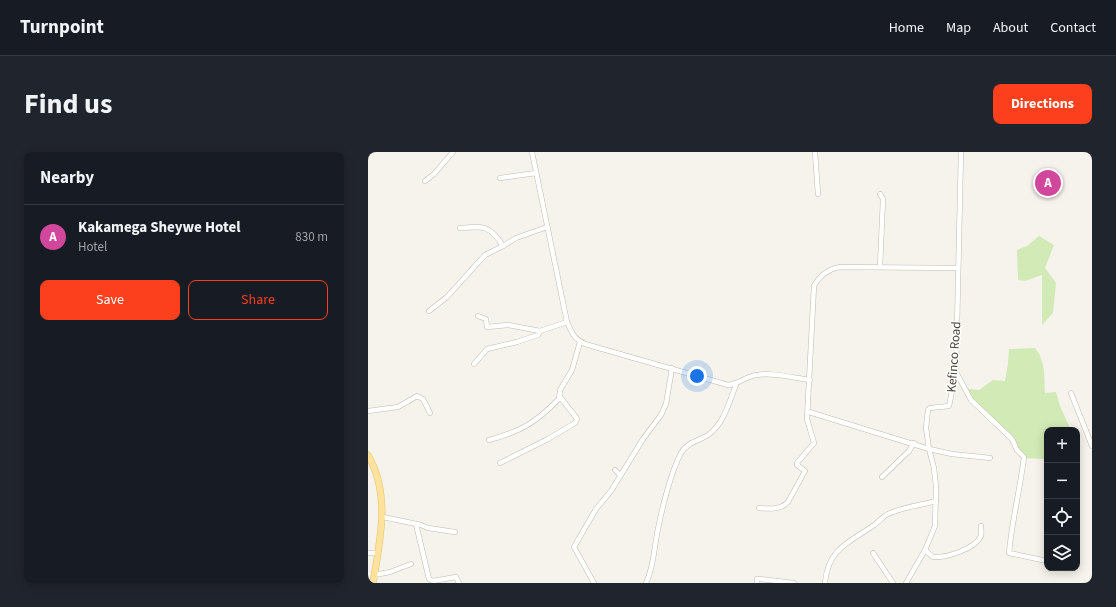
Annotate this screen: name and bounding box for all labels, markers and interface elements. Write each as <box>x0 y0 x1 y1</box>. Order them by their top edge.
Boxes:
text: Turnpoint <box>20 14 104 41</box>
text: Home <box>889 18 924 38</box>
text: Map <box>946 18 971 38</box>
text: About <box>993 18 1028 38</box>
text: Contact <box>1050 18 1096 38</box>
text: Find us <box>24 84 112 124</box>
button: Directions <box>993 84 1092 124</box>
text: Nearby <box>40 166 94 190</box>
pin: A <box>1035 168 1061 198</box>
text: Kakamega Sheywe Hotel <box>78 217 240 238</box>
text: A <box>49 228 57 246</box>
text: 830 m <box>295 228 328 246</box>
text: Hotel <box>78 238 107 256</box>
button: Save <box>40 280 180 320</box>
button: Share <box>188 280 328 320</box>
street label: Kefinco Road <box>943 321 965 393</box>
your location <box>687 366 707 386</box>
map controls <box>1044 427 1080 571</box>
button: + <box>1044 427 1080 463</box>
button: − <box>1044 463 1080 499</box>
button: locate <box>1044 499 1080 535</box>
button: layers <box>1044 535 1080 571</box>

